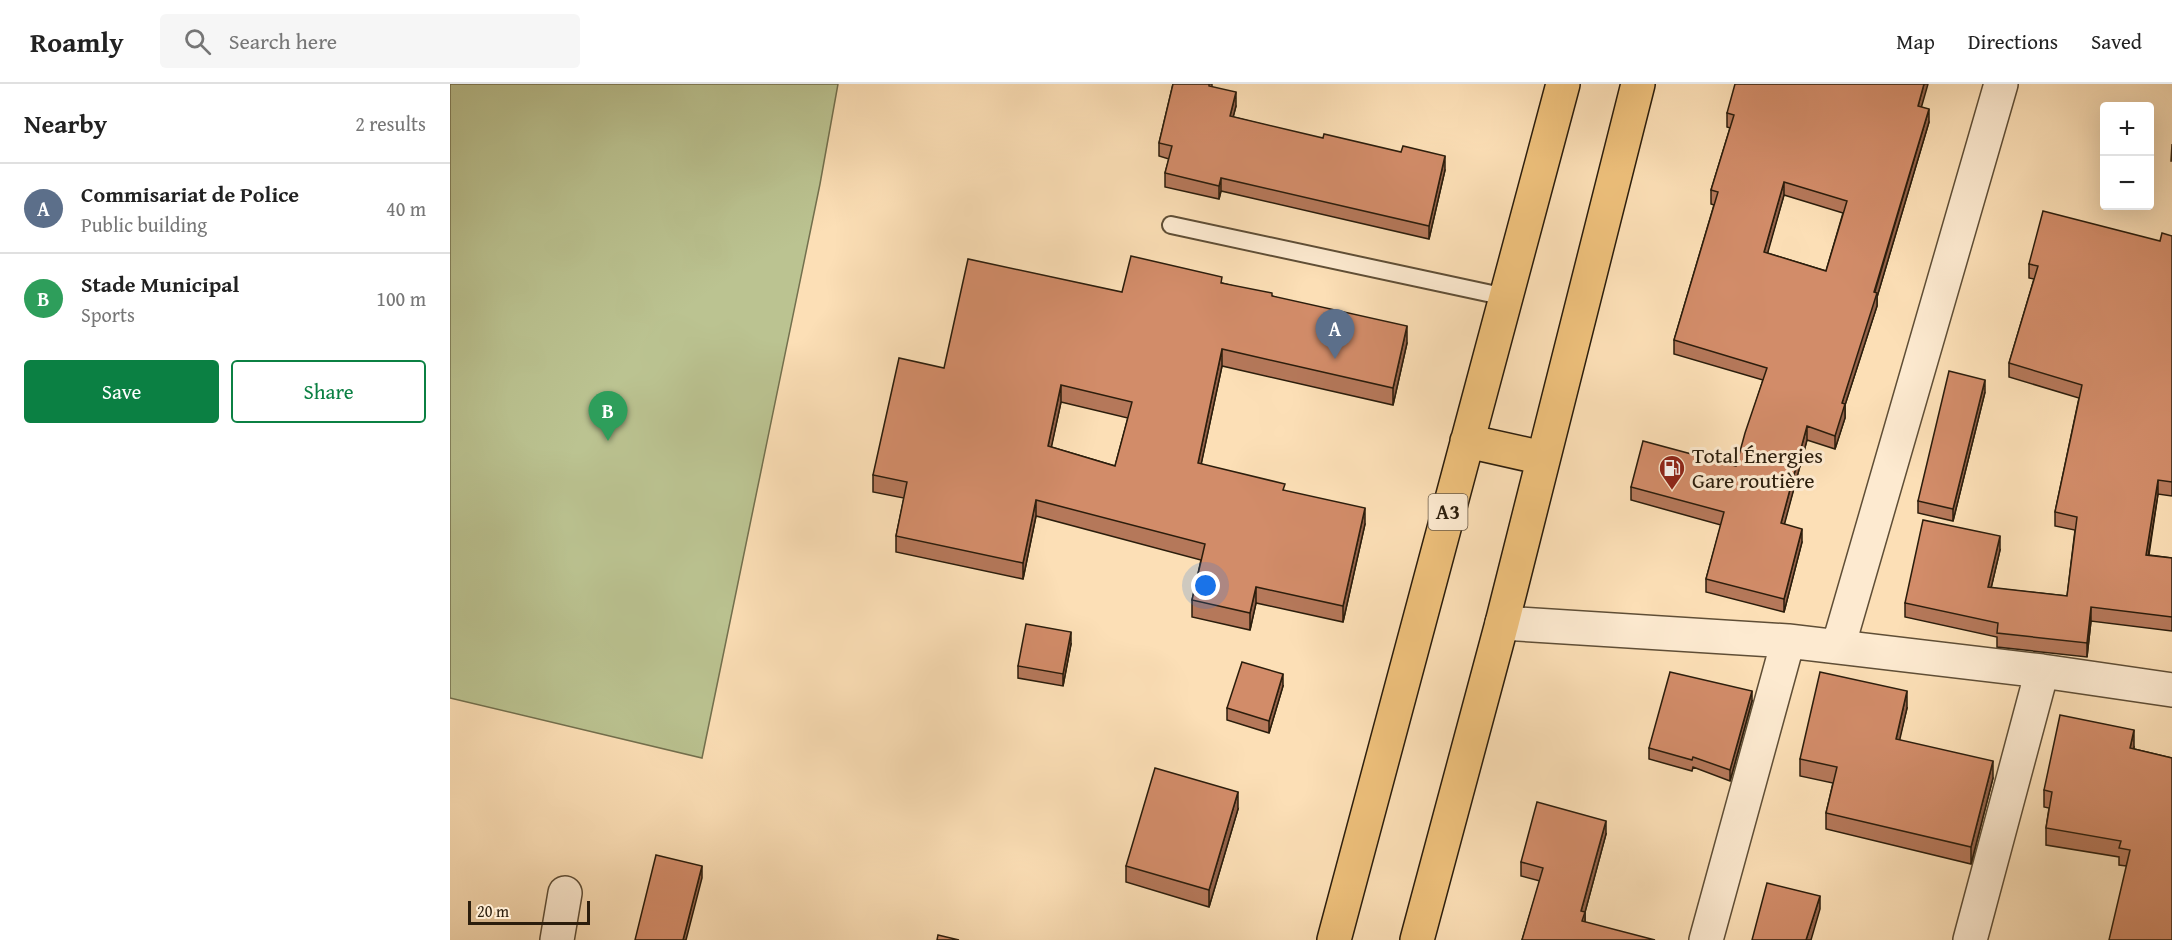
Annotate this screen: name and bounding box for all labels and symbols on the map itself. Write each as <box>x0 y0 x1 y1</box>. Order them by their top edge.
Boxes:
pin: A <box>1316 310 1354 359</box>
pin: B <box>588 392 628 441</box>
place label: Total Énergies Gare routière <box>1692 439 1823 496</box>
fuel station icon: Total Énergies Gare routière <box>1657 453 1687 491</box>
road number: A3 <box>1428 494 1468 530</box>
your location <box>1191 571 1220 600</box>
scale bar <box>468 898 590 926</box>

